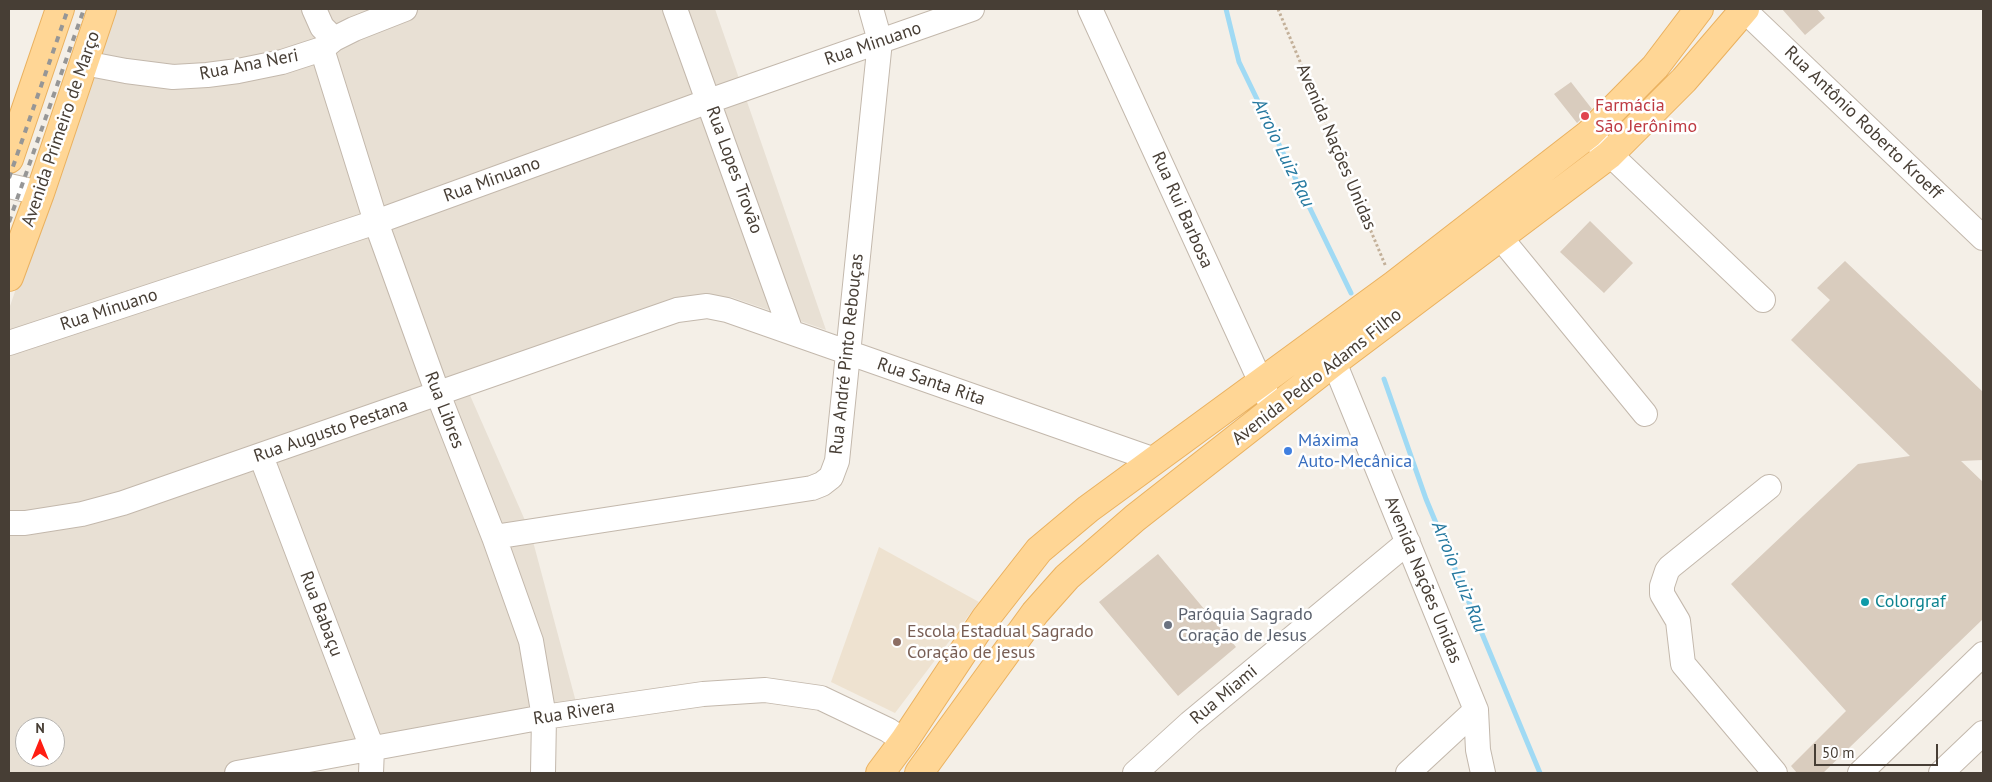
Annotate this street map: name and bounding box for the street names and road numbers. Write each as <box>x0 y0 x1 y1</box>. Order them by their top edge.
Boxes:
street label: Rua Minuano <box>822 17 924 71</box>
street label: Avenida Primeiro de Março <box>17 28 105 230</box>
street label: Rua Antônio Roberto Kroeff <box>1780 42 1946 204</box>
street label: Rua Ana Neri <box>198 45 300 85</box>
street label: Avenida Nações Unidas <box>1291 61 1381 233</box>
street label: Rua Lopes Trovão <box>701 103 767 237</box>
street label: Rua Rui Barbosa <box>1147 148 1217 272</box>
street label: Rua Minuano <box>441 153 543 207</box>
street label: Rua André Pinto Rebouças <box>826 252 868 456</box>
street label: Rua Minuano <box>58 284 160 336</box>
street label: Avenida Pedro Adams Filho <box>1228 304 1406 450</box>
street label: Rua Santa Rita <box>874 353 988 411</box>
street label: Rua Libres <box>419 368 469 452</box>
street label: Rua Augusto Pestana <box>251 395 411 467</box>
street label: Avenida Nações Unidas <box>1380 493 1466 667</box>
street label: Rua Babaçu <box>295 568 347 660</box>
street label: Rua Miami <box>1186 661 1262 729</box>
street label: Rua Rivera <box>532 696 616 730</box>

